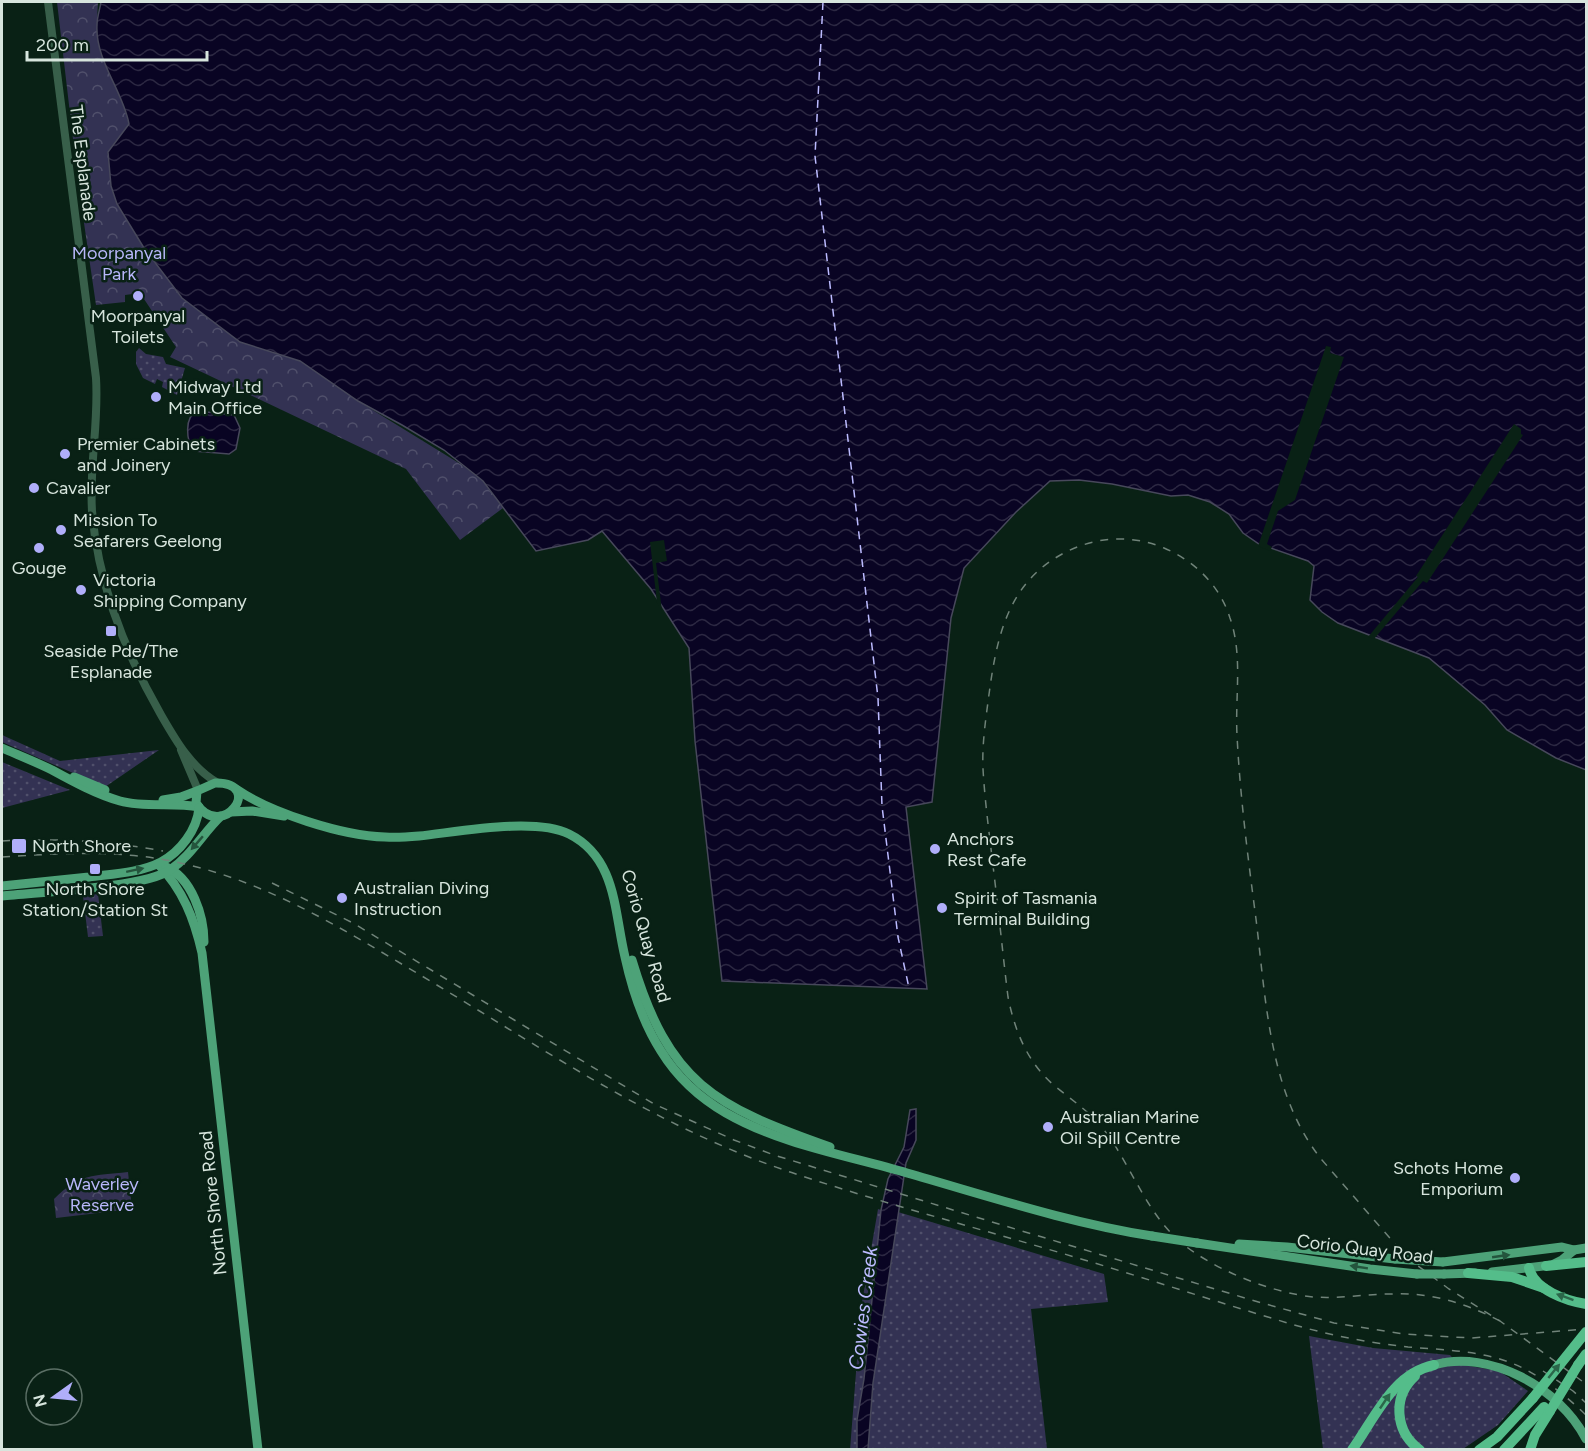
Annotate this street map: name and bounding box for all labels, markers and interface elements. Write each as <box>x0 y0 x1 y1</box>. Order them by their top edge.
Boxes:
scale bar <box>27 24 207 62</box>
text: 200 m <box>36 34 89 56</box>
street label: The Esplanade <box>65 104 101 222</box>
park label: Moorpanyal Park <box>72 242 166 285</box>
marker: Moorpanyal Toilets <box>131 289 145 303</box>
place label: Moorpanyal Toilets <box>91 305 185 348</box>
place label: Midway Ltd Main Office <box>168 376 262 419</box>
marker: Midway Ltd Main Office <box>149 390 163 404</box>
place label: Premier Cabinets and Joinery <box>77 433 215 476</box>
marker: Premier Cabinets and Joinery <box>58 447 72 461</box>
place label: Cavalier <box>46 477 110 499</box>
marker: Cavalier <box>27 481 41 495</box>
place label: Mission To Seafarers Geelong <box>73 509 222 552</box>
marker: Mission To Seafarers Geelong <box>54 523 68 537</box>
marker: Gouge <box>32 541 46 555</box>
place label: Gouge <box>12 557 66 579</box>
place label: Victoria Shipping Company <box>93 569 247 612</box>
marker: Victoria Shipping Company <box>74 583 88 597</box>
marker: Seaside Pde/The Esplanade <box>104 624 118 638</box>
place label: Seaside Pde/The Esplanade <box>44 640 179 683</box>
place label: Anchors Rest Cafe <box>947 828 1026 871</box>
place label: North Shore <box>32 835 131 857</box>
one-way arrow <box>191 835 204 850</box>
marker: North Shore <box>10 837 28 855</box>
marker: Anchors Rest Cafe <box>928 842 942 856</box>
marker: North Shore Station/Station St <box>88 862 102 876</box>
one-way arrow <box>125 865 144 874</box>
street label: Corio Quay Road <box>617 867 675 1005</box>
place label: Australian Diving Instruction <box>354 877 489 920</box>
place label: North Shore Station/Station St <box>22 878 168 921</box>
place label: Spirit of Tasmania Terminal Building <box>954 887 1097 930</box>
marker: Australian Diving Instruction <box>335 891 349 905</box>
marker: Spirit of Tasmania Terminal Building <box>935 901 949 915</box>
place label: Australian Marine Oil Spill Centre <box>1060 1106 1199 1149</box>
marker: Australian Marine Oil Spill Centre <box>1041 1120 1055 1134</box>
street label: North Shore Road <box>194 1130 232 1276</box>
place label: Schots Home Emporium <box>1393 1157 1503 1200</box>
marker: Schots Home Emporium <box>1508 1171 1522 1185</box>
park label: Waverley Reserve <box>65 1173 139 1216</box>
street label: Corio Quay Road <box>1296 1230 1434 1268</box>
water label: Cowies Creek <box>844 1244 883 1371</box>
one-way arrow <box>1491 1251 1510 1260</box>
one-way arrow <box>1349 1263 1368 1272</box>
one-way arrow <box>1556 1292 1574 1302</box>
one-way arrow <box>1548 1363 1561 1379</box>
north arrow <box>24 1367 84 1427</box>
text: N <box>29 1392 51 1409</box>
one-way arrow <box>1379 1394 1391 1410</box>

